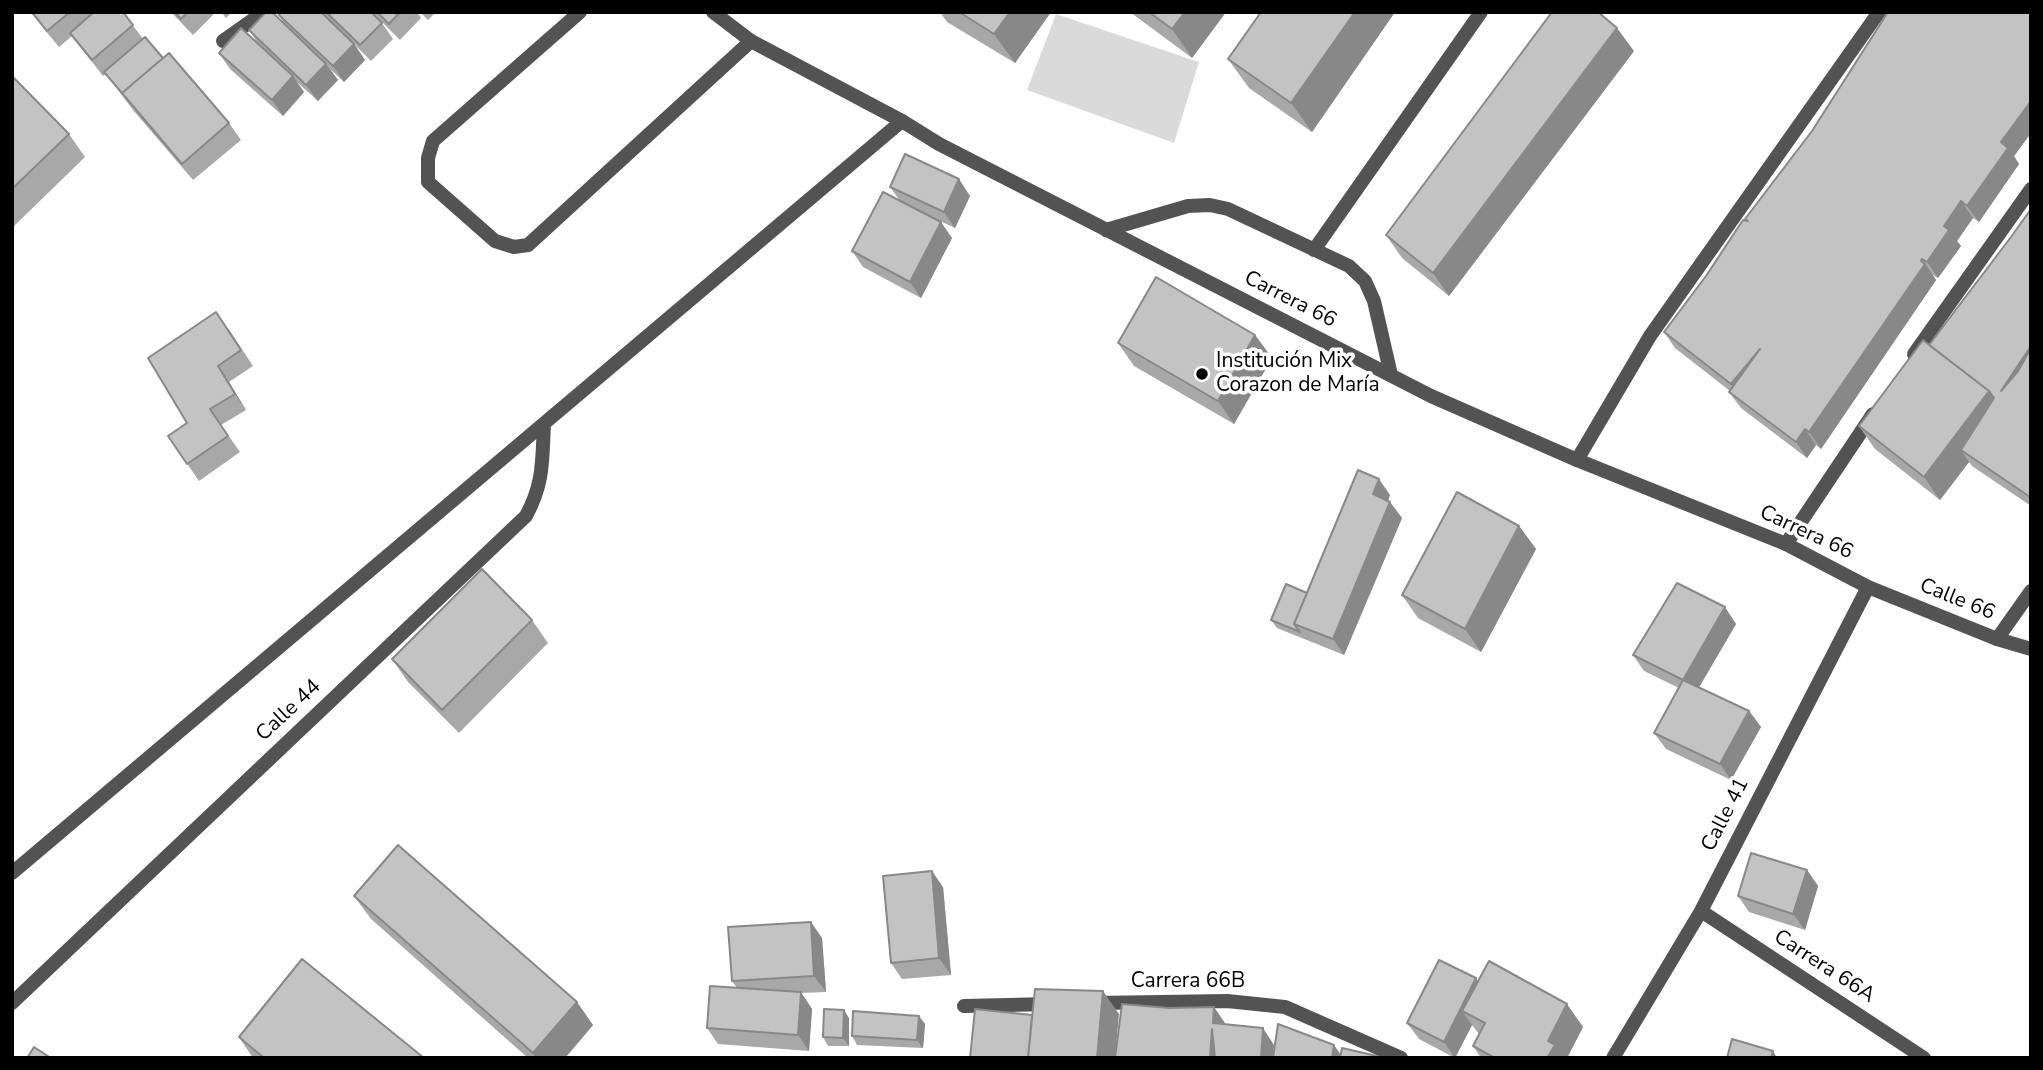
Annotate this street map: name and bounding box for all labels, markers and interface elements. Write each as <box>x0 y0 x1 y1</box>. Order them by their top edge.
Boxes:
street label: Carrera 66 <box>1240 266 1340 334</box>
place label: Institución Mix Corazon de María <box>1216 349 1380 399</box>
marker: Institución Mix Corazon de María <box>1194 366 1210 382</box>
street label: Carrera 66 <box>1755 500 1857 566</box>
street label: Calle 66 <box>1916 574 1998 626</box>
street label: Calle 44 <box>252 675 326 747</box>
street label: Calle 41 <box>1697 774 1755 856</box>
street label: Carrera 66A <box>1769 925 1879 1009</box>
street label: Carrera 66B <box>1131 969 1245 995</box>

